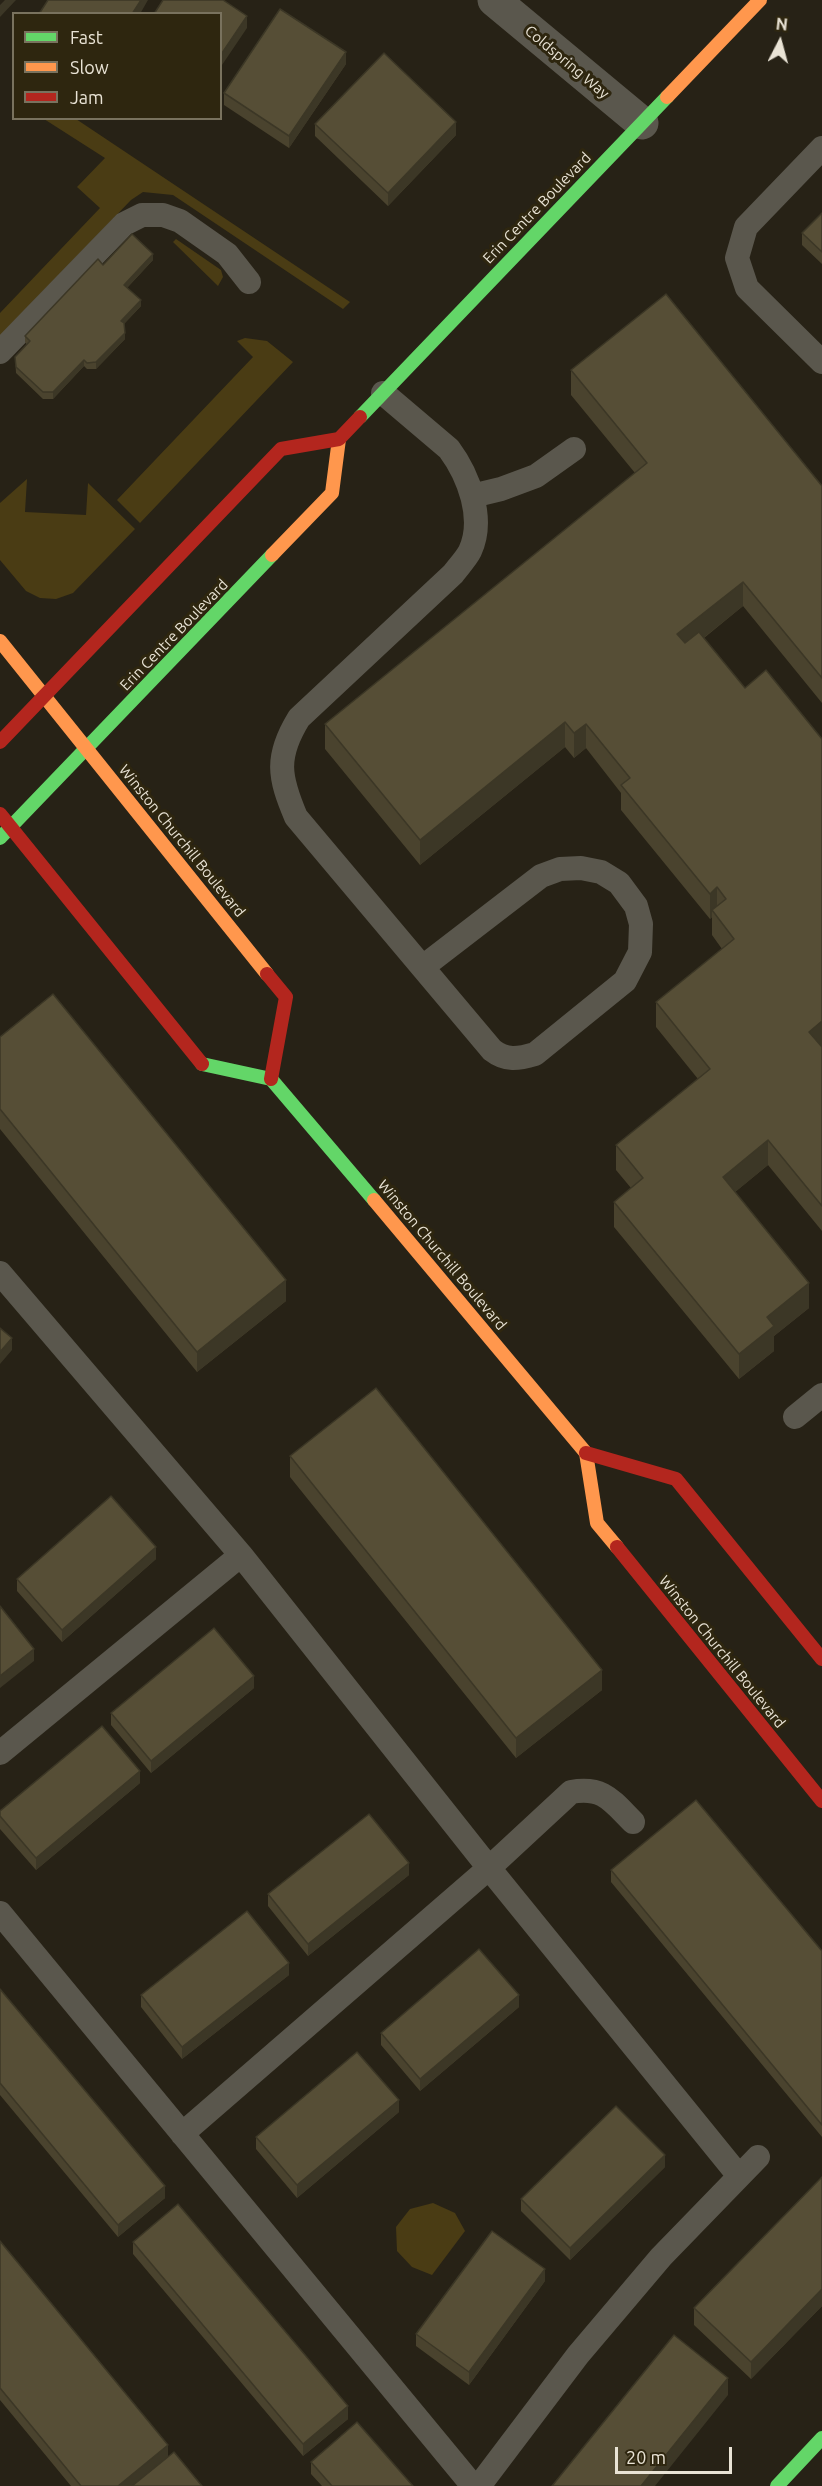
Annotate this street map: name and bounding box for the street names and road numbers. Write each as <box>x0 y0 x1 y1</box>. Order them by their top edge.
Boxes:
street label: Coldspring Way <box>521 22 613 102</box>
street label: Erin Centre Boulevard <box>479 149 595 267</box>
street label: Erin Centre Boulevard <box>116 576 232 694</box>
street label: Winston Churchill Boulevard <box>115 761 249 921</box>
street label: Winston Churchill Boulevard <box>374 1176 510 1334</box>
street label: Winston Churchill Boulevard <box>655 1572 789 1732</box>

